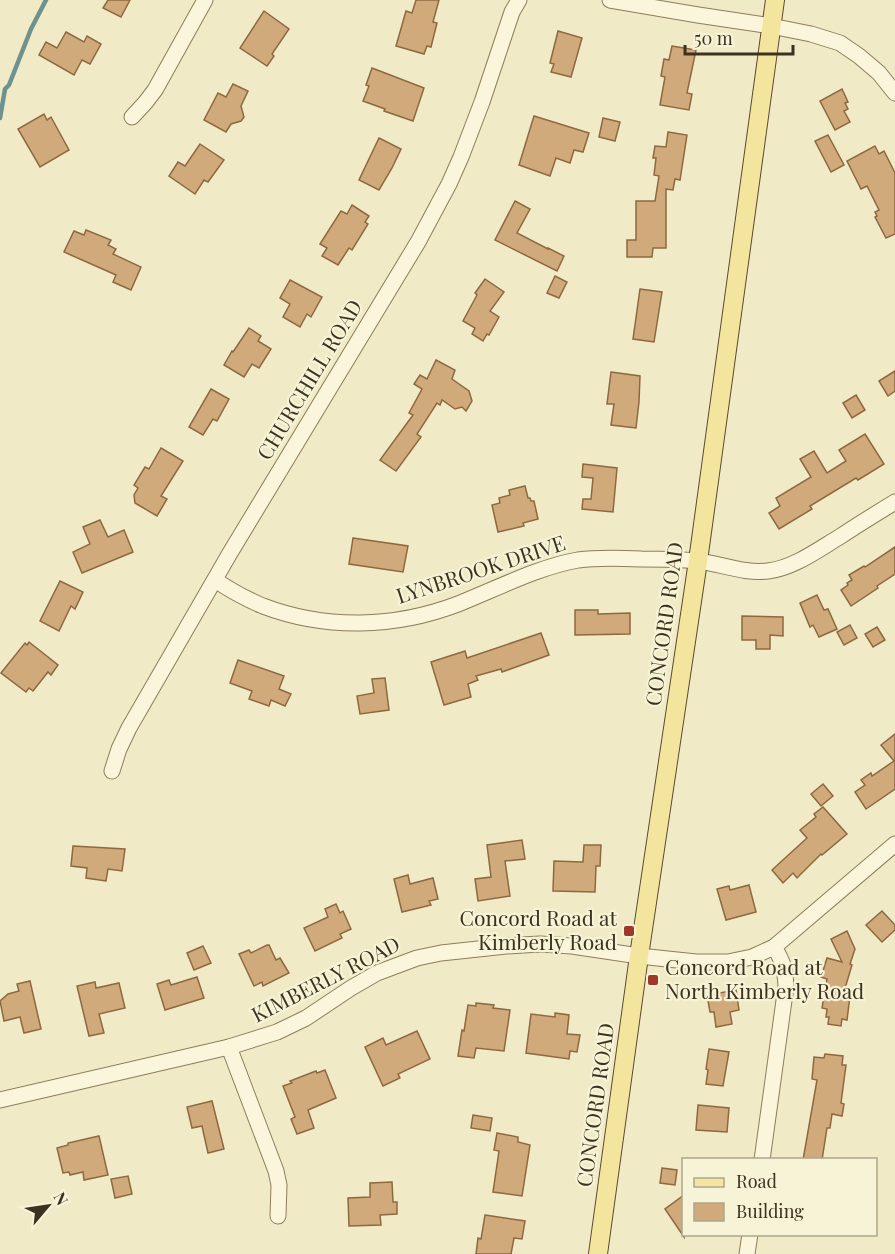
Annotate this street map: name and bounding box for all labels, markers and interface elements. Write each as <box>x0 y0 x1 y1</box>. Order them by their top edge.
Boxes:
scale bar <box>685 18 793 56</box>
text: 50 m <box>694 26 733 50</box>
street label: CHURCHILL ROAD <box>249 294 367 464</box>
street label: LYNBROOK DRIVE <box>392 528 569 609</box>
street label: CONCORD ROAD <box>638 540 688 707</box>
place label: Concord Road at Kimberly Road <box>460 903 618 955</box>
marker: Concord Road at Kimberly Road <box>622 924 636 938</box>
street label: KIMBERLY ROAD <box>246 929 404 1028</box>
place label: Concord Road at North Kimberly Road <box>665 952 864 1004</box>
marker: Concord Road at North Kimberly Road <box>646 973 660 987</box>
street label: CONCORD ROAD <box>569 1021 619 1188</box>
legend <box>682 1158 877 1236</box>
text: Road <box>736 1169 777 1193</box>
north arrow <box>18 1176 78 1236</box>
text: N <box>50 1188 74 1209</box>
text: Building <box>736 1199 804 1223</box>

